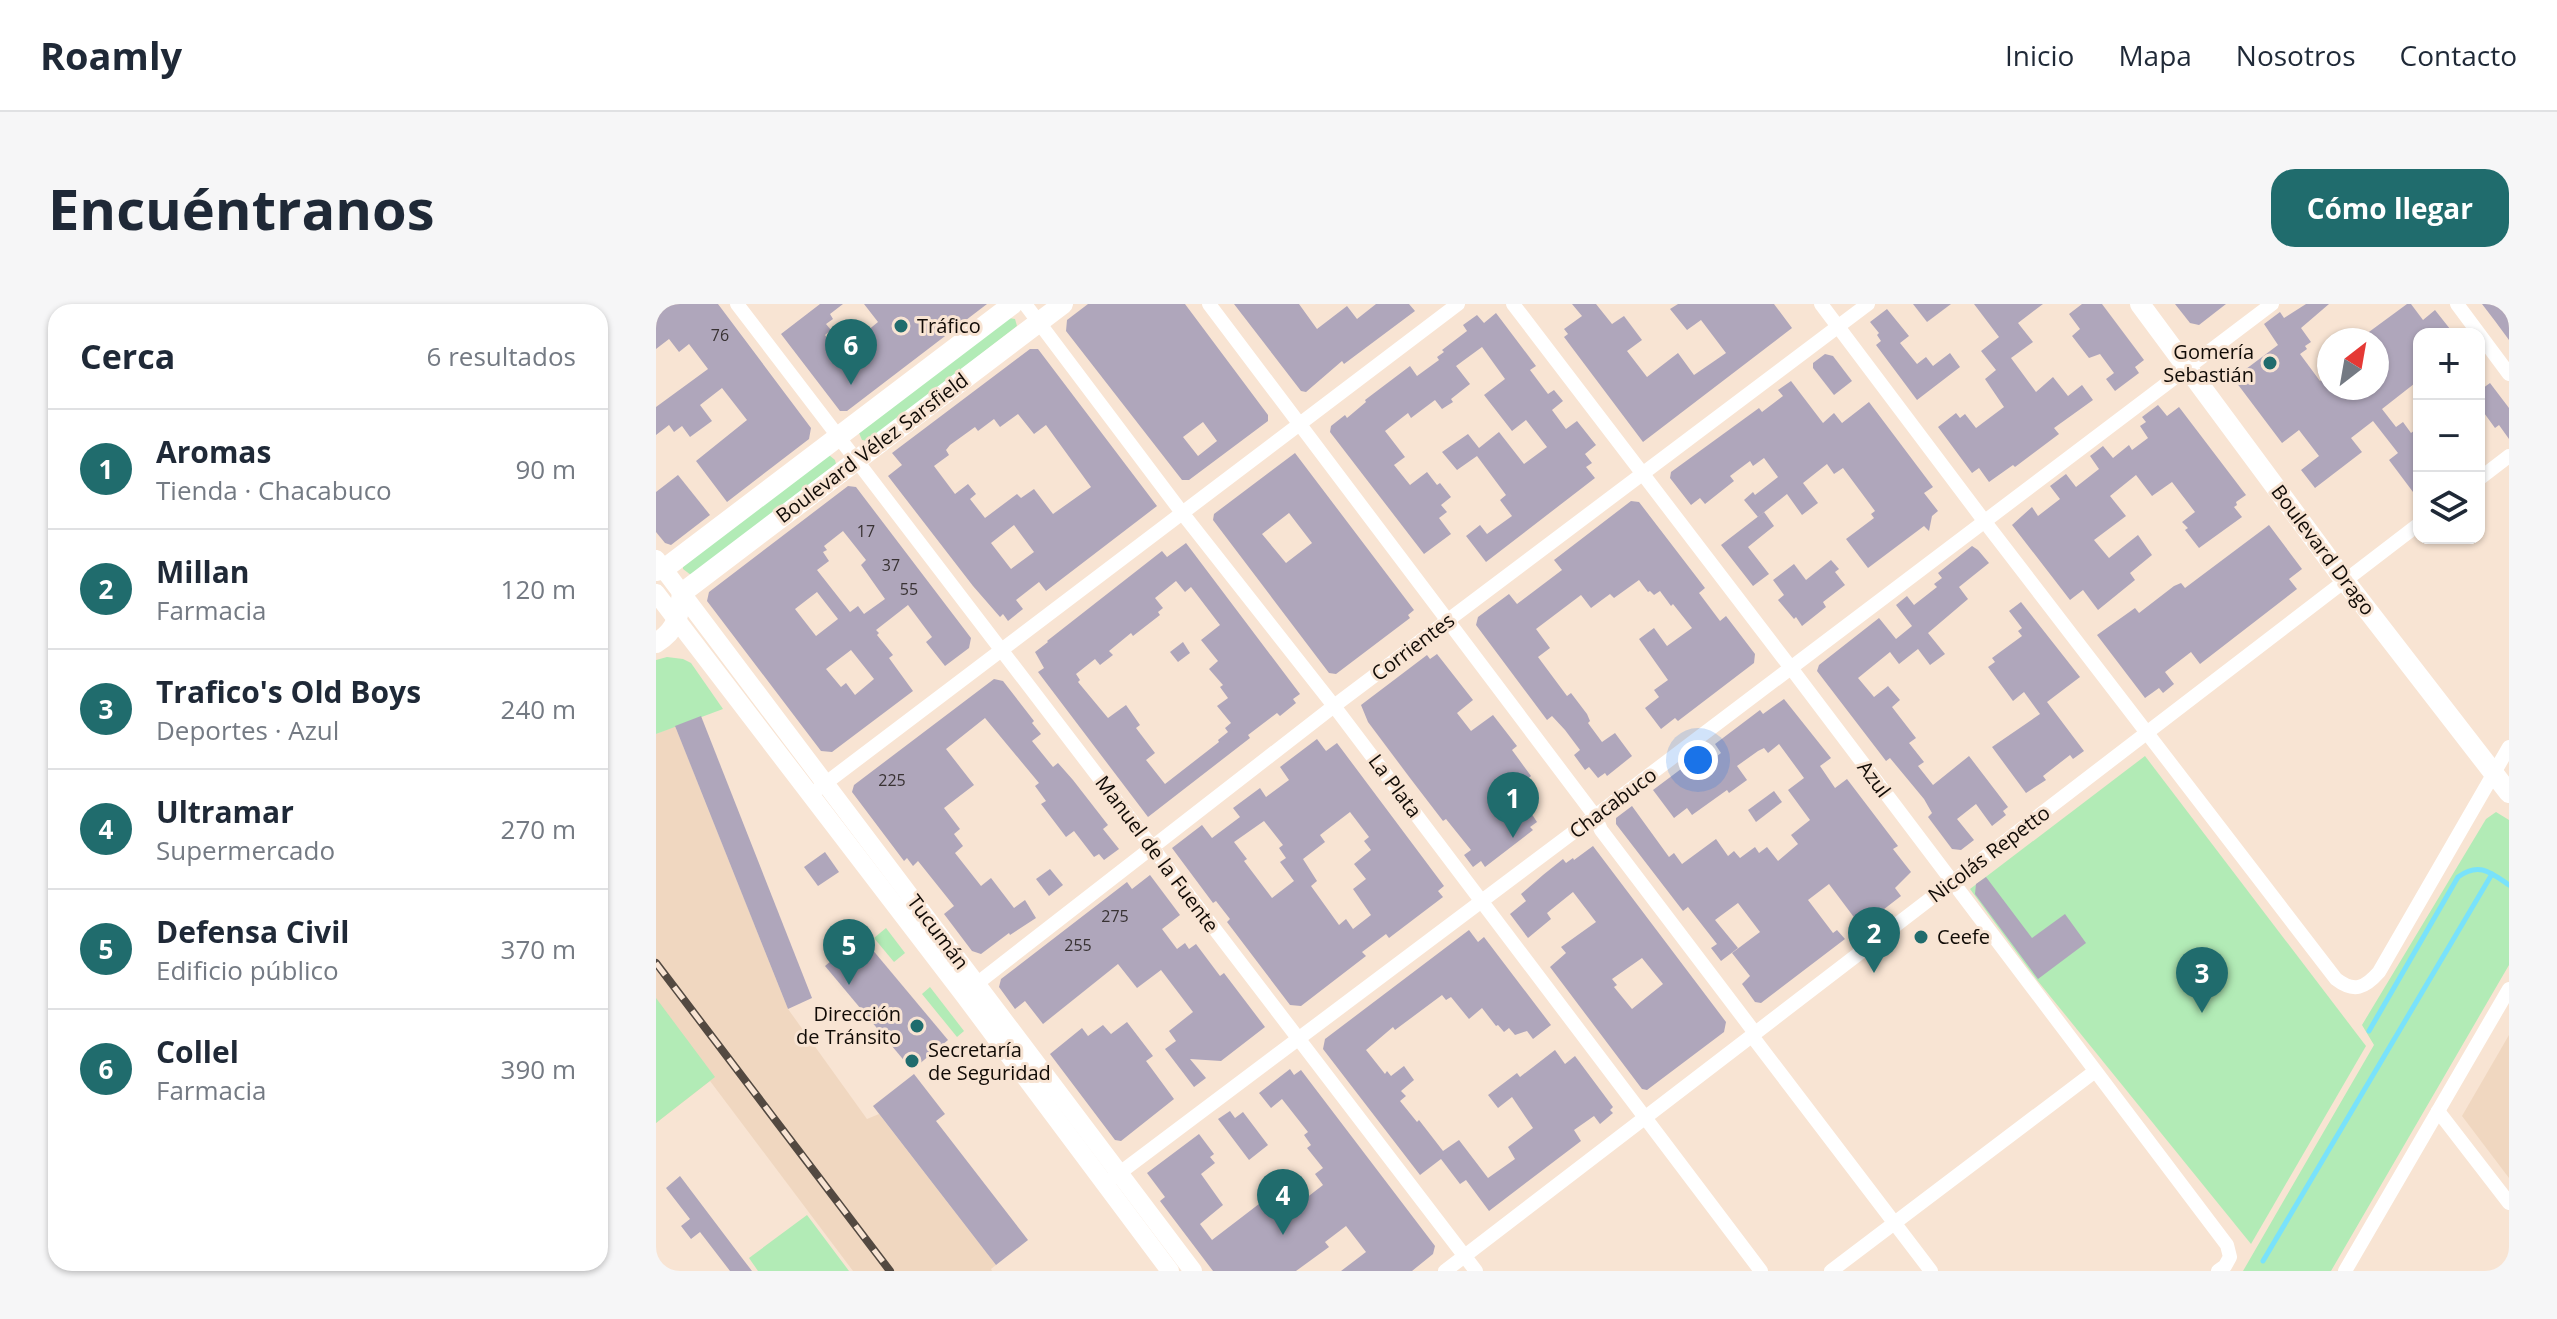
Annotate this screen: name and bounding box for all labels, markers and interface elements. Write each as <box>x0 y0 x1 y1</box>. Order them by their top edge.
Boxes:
text: Roamly <box>40 29 182 81</box>
text: Inicio <box>2005 36 2074 74</box>
text: Mapa <box>2118 36 2192 74</box>
text: Nosotros <box>2236 36 2356 74</box>
text: Contacto <box>2400 36 2517 74</box>
button: Cómo llegar <box>2271 169 2509 247</box>
text: Encuéntranos <box>48 170 435 246</box>
place label: Tráfico <box>917 312 981 339</box>
marker: Tráfico <box>892 317 910 335</box>
pin: 6 <box>825 319 877 385</box>
house number: 76 <box>711 324 729 346</box>
north arrow <box>2317 328 2389 400</box>
map controls <box>2413 328 2485 544</box>
button: + <box>2413 328 2485 400</box>
text: Cerca <box>80 333 175 379</box>
text: 6 resultados <box>427 338 576 374</box>
place label: Gomería Sebastián <box>2163 338 2254 388</box>
marker: Gomería Sebastián <box>2261 354 2279 372</box>
street label: Boulevard Vélez Sarsfield <box>770 366 973 529</box>
button: − <box>2413 400 2485 472</box>
text: Aromas <box>156 431 271 472</box>
text: 1 <box>99 451 113 487</box>
text: 90 m <box>515 451 576 487</box>
text: Tienda · Chacabuco <box>156 472 392 508</box>
button: layers <box>2413 472 2485 544</box>
street label: Boulevard Drago <box>2265 479 2381 620</box>
house number: 17 <box>857 520 875 542</box>
text: Millan <box>156 551 250 592</box>
house number: 37 <box>882 554 900 576</box>
text: 2 <box>99 571 113 607</box>
text: 120 m <box>501 571 576 607</box>
house number: 55 <box>900 578 918 600</box>
text: Farmacia <box>156 592 266 628</box>
street label: Corrientes <box>1366 607 1460 687</box>
text: Trafico's Old Boys <box>156 671 421 712</box>
text: 3 <box>99 691 113 727</box>
text: 240 m <box>501 691 576 727</box>
text: Deportes · Azul <box>156 712 339 748</box>
your location <box>1678 740 1718 780</box>
street label: La Plata <box>1363 748 1428 823</box>
street label: Azul <box>1852 755 1897 803</box>
street label: Chacabuco <box>1564 761 1662 844</box>
house number: 225 <box>878 769 906 791</box>
street label: Manuel de la Fuente <box>1090 770 1225 938</box>
pin: 1 <box>1487 772 1539 838</box>
text: Ultramar <box>156 791 294 832</box>
street label: Nicolás Repetto <box>1922 799 2055 908</box>
text: 4 <box>99 811 113 847</box>
text: 270 m <box>501 811 576 847</box>
text: Supermercado <box>156 832 335 868</box>
street label: Tucumán <box>901 889 975 975</box>
house number: 275 <box>1101 905 1129 927</box>
pin: 2 <box>1848 907 1900 973</box>
text: Defensa Civil <box>156 911 349 952</box>
pin: 5 <box>823 919 875 985</box>
place label: Ceefe <box>1937 923 1990 950</box>
marker: Ceefe <box>1912 928 1930 946</box>
text: 5 <box>99 931 113 967</box>
text: 370 m <box>501 931 576 967</box>
house number: 255 <box>1064 934 1092 956</box>
pin: 3 <box>2176 947 2228 1013</box>
text: Edificio público <box>156 952 339 988</box>
place label: Dirección de Tránsito <box>796 1000 901 1050</box>
marker: Dirección de Tránsito <box>908 1017 926 1035</box>
text: Collel <box>156 1031 239 1072</box>
place label: Secretaría de Seguridad <box>928 1036 1051 1086</box>
text: 6 <box>99 1051 113 1087</box>
text: 390 m <box>501 1051 576 1087</box>
marker: Secretaría de Seguridad <box>903 1052 921 1070</box>
text: Farmacia <box>156 1072 266 1108</box>
pin: 4 <box>1257 1169 1309 1235</box>

